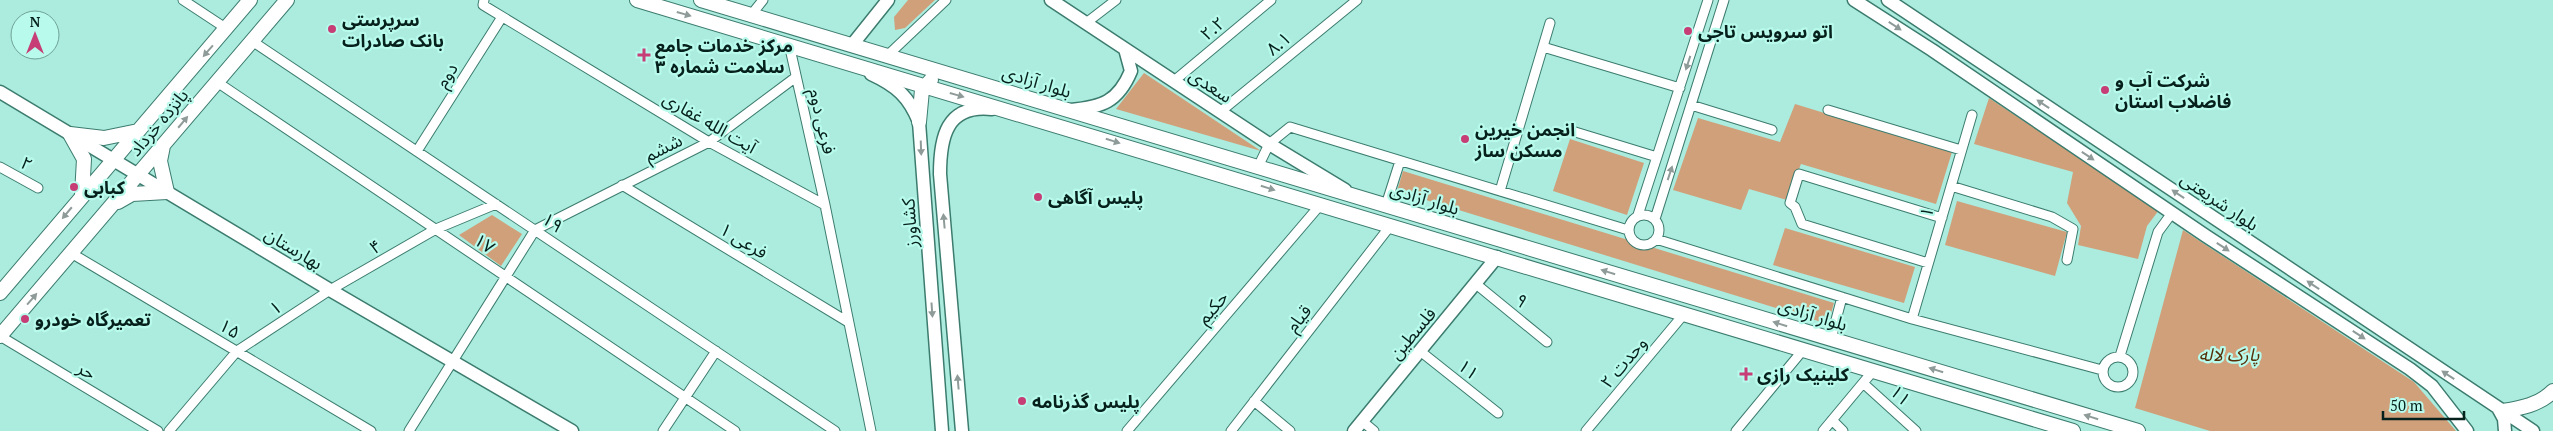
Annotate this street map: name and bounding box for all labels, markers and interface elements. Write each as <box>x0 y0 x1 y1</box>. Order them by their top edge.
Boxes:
place label: سرپرستی بانک صادرات <box>342 7 444 52</box>
north arrow <box>10 10 60 60</box>
one-way arrow <box>676 10 691 18</box>
street label: ۲.۲ <box>1194 11 1230 45</box>
text: N <box>30 12 41 31</box>
place label: اتو سرویس تاجی <box>1698 19 1833 43</box>
one-way arrow <box>1888 22 1901 31</box>
marker: سرپرستی بانک صادرات <box>326 23 338 35</box>
marker: اتو سرویس تاجی <box>1682 25 1694 37</box>
street label: ۸.۱ <box>1260 26 1296 60</box>
place label: مرکز خدمات جامع سلامت شماره ۳ <box>655 33 793 78</box>
one-way arrow <box>203 45 214 57</box>
marker: مرکز خدمات جامع سلامت شماره ۳ <box>637 48 651 62</box>
one-way arrow <box>1683 56 1691 71</box>
street label: دوم <box>429 58 465 94</box>
street label: بلوار آزادی <box>1000 59 1074 103</box>
street label: سعدی <box>1185 62 1237 108</box>
place label: شرکت آب و فاضلاب استان <box>2115 68 2231 113</box>
street label: پانزده خرداد <box>123 83 193 161</box>
marker: شرکت آب و فاضلاب استان <box>2099 84 2111 96</box>
street label: آیت الله غفاری <box>659 85 762 159</box>
street label: فرعی دوم <box>801 86 842 157</box>
one-way arrow <box>950 91 965 99</box>
one-way arrow <box>2036 99 2050 108</box>
one-way arrow <box>177 116 188 129</box>
place label: انجمن خیرین مسکن ساز <box>1474 117 1575 162</box>
street label: ششم <box>640 127 687 168</box>
marker: انجمن خیرین مسکن ساز <box>1459 133 1471 145</box>
one-way arrow <box>1105 138 1120 146</box>
one-way arrow <box>917 140 925 156</box>
street label: ۲ <box>17 150 37 176</box>
one-way arrow <box>2081 151 2095 161</box>
one-way arrow <box>1666 165 1674 180</box>
street label: بلوار شریعتی <box>2176 166 2264 236</box>
place label: کبابی <box>84 175 126 199</box>
street label: بلوار آزادی <box>1388 176 1462 220</box>
marker: کبابی <box>68 181 80 193</box>
place label: پلیس آگاهی <box>1048 185 1144 210</box>
one-way arrow <box>1261 185 1276 193</box>
one-way arrow <box>2172 189 2185 199</box>
marker: پلیس آگاهی <box>1032 191 1044 203</box>
street label: کشاورز <box>895 197 923 249</box>
street label: ۱ <box>1913 204 1939 220</box>
street label: ۱۹ <box>538 206 568 238</box>
one-way arrow <box>61 207 73 219</box>
one-way arrow <box>939 212 947 228</box>
street label: فرعی ۱ <box>716 216 772 264</box>
street label: بهارستان <box>261 221 327 275</box>
street label: ۱۷ <box>470 227 500 259</box>
street label: ۴ <box>365 233 385 259</box>
one-way arrow <box>2216 242 2229 251</box>
one-way arrow <box>1600 267 1615 275</box>
one-way arrow <box>2306 280 2320 289</box>
street label: حکیم <box>1191 285 1235 330</box>
street label: ۹ <box>1510 287 1534 313</box>
street label: بلوار آزادی <box>1776 292 1850 336</box>
one-way arrow <box>26 293 37 306</box>
street label: ۱ <box>264 294 286 320</box>
street label: قیام <box>1280 299 1319 339</box>
one-way arrow <box>929 302 937 318</box>
street label: فلسطین <box>1383 302 1441 364</box>
place label: تعمیرگاه خودرو <box>35 307 152 331</box>
street label: ۱۵ <box>215 312 245 344</box>
marker: تعمیرگاه خودرو <box>19 313 31 325</box>
one-way arrow <box>1773 319 1788 327</box>
one-way arrow <box>2352 330 2365 340</box>
street label: وحدت ۲ <box>1594 331 1652 393</box>
park label: پارک لاله <box>2199 342 2260 367</box>
street label: ۱۱ <box>1453 353 1485 385</box>
street label: حر <box>72 355 101 385</box>
place label: کلینیک رازی <box>1757 362 1850 386</box>
one-way arrow <box>1928 366 1943 374</box>
marker: کلینیک رازی <box>1739 367 1753 381</box>
one-way arrow <box>2442 370 2455 380</box>
one-way arrow <box>953 374 961 390</box>
street label: ۱۱ <box>1885 379 1917 411</box>
scale bar <box>2383 388 2464 420</box>
place label: پلیس گذرنامه <box>1032 389 1140 414</box>
marker: پلیس گذرنامه <box>1016 395 1028 407</box>
text: 50 m <box>2390 395 2423 415</box>
one-way arrow <box>2084 413 2099 420</box>

